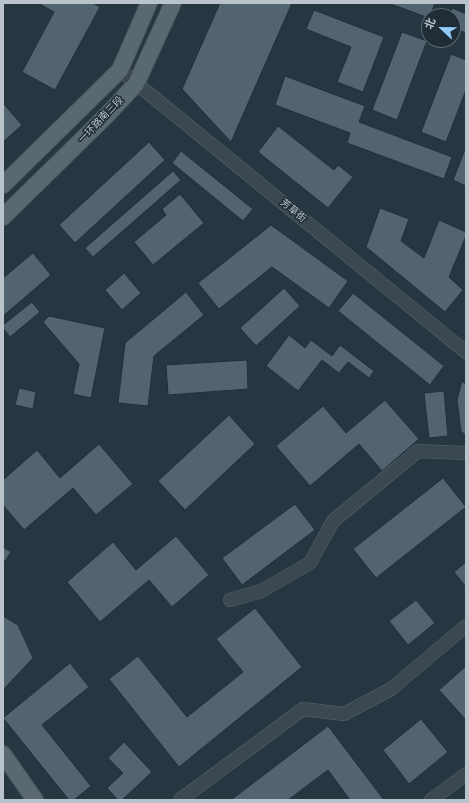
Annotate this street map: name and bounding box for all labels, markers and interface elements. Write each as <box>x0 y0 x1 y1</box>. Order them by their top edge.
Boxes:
north arrow <box>421 8 461 48</box>
text: 北 <box>422 16 438 31</box>
street label: 一环路南三段 <box>76 94 126 146</box>
street label: 芳草街 <box>278 197 308 225</box>

